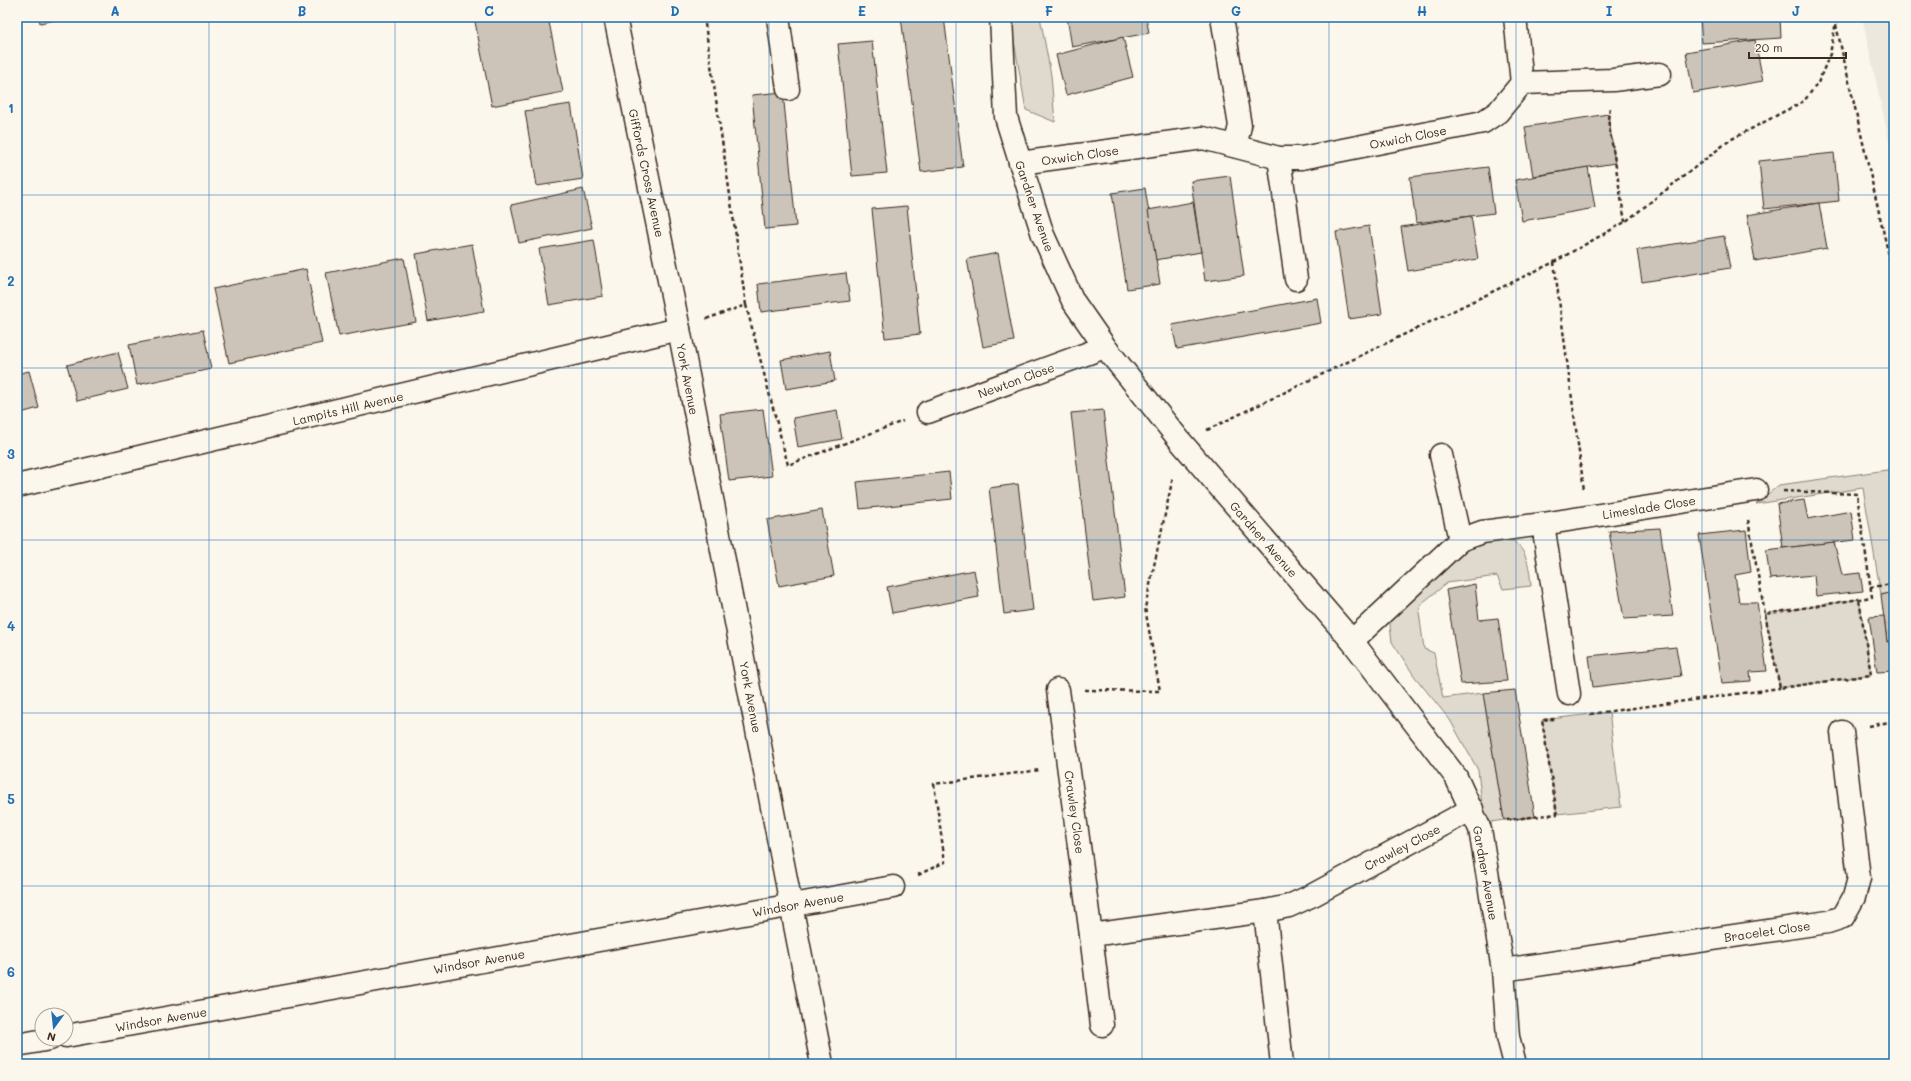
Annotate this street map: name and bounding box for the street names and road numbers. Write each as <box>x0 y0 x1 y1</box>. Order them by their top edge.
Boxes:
street label: Giffords Cross Avenue <box>626 107 668 239</box>
street label: Oxwich Close <box>1368 122 1448 152</box>
street label: Oxwich Close <box>1040 142 1120 168</box>
street label: Gardner Avenue <box>1012 158 1058 254</box>
street label: York Avenue <box>673 342 703 416</box>
street label: Newton Close <box>975 359 1057 401</box>
street label: Lampits Hill Avenue <box>291 387 405 429</box>
street label: Limeslade Close <box>1601 492 1697 522</box>
street label: Gardner Avenue <box>1227 498 1301 580</box>
street label: York Avenue <box>736 660 766 734</box>
street label: Crawley Close <box>1061 769 1089 855</box>
street label: Crawley Close <box>1361 820 1443 874</box>
street label: Gardner Avenue <box>1470 825 1502 921</box>
street label: Windsor Avenue <box>751 888 845 920</box>
street label: Bracelet Close <box>1723 917 1811 945</box>
street label: Windsor Avenue <box>432 945 526 977</box>
street label: Windsor Avenue <box>114 1003 208 1035</box>

